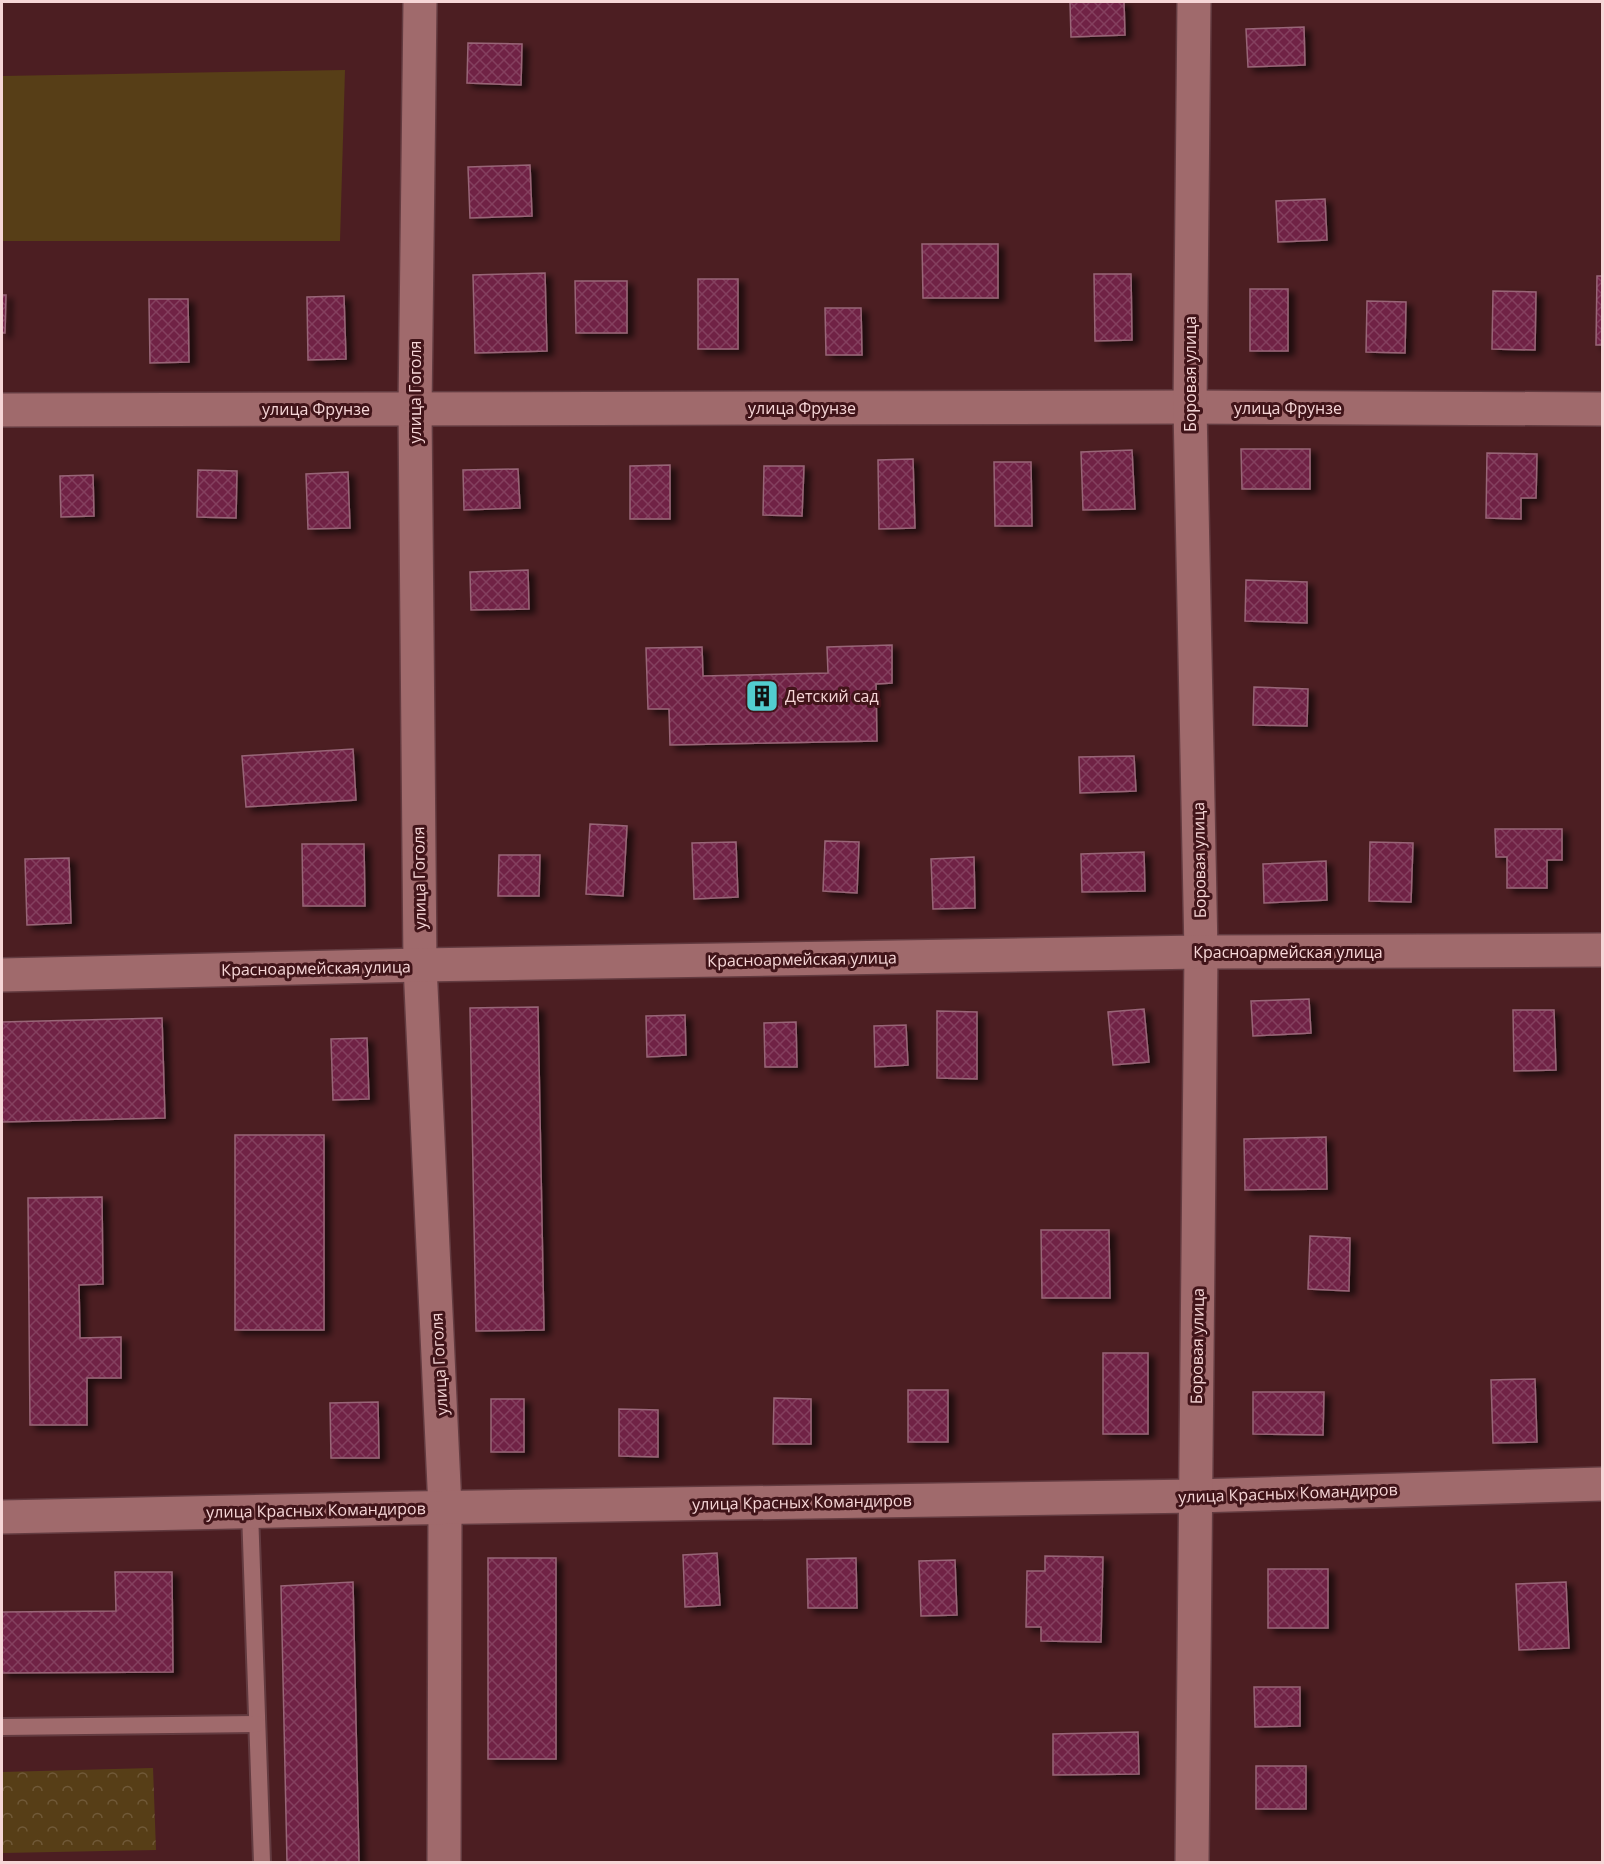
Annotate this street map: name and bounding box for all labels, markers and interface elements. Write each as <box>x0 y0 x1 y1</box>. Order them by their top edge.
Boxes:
street label: Боровая улица <box>1179 316 1201 432</box>
street label: улица Гоголя <box>404 341 426 443</box>
street label: улица Фрунзе <box>748 397 856 419</box>
street label: улица Фрунзе <box>1234 397 1342 419</box>
street label: улица Фрунзе <box>262 398 370 420</box>
building icon: Детский сад <box>744 678 780 714</box>
place label: Детский сад <box>785 685 879 707</box>
street label: Боровая улица <box>1187 802 1211 918</box>
street label: улица Гоголя <box>407 826 431 930</box>
street label: Красноармейская улица <box>1193 941 1383 963</box>
street label: Красноармейская улица <box>707 946 897 972</box>
street label: Красноармейская улица <box>221 955 411 981</box>
street label: Боровая улица <box>1185 1288 1209 1404</box>
street label: улица Гоголя <box>425 1312 453 1416</box>
street label: улица Красных Командиров <box>1178 1478 1398 1508</box>
street label: улица Красных Командиров <box>692 1489 912 1515</box>
street label: улица Красных Командиров <box>206 1497 426 1523</box>

